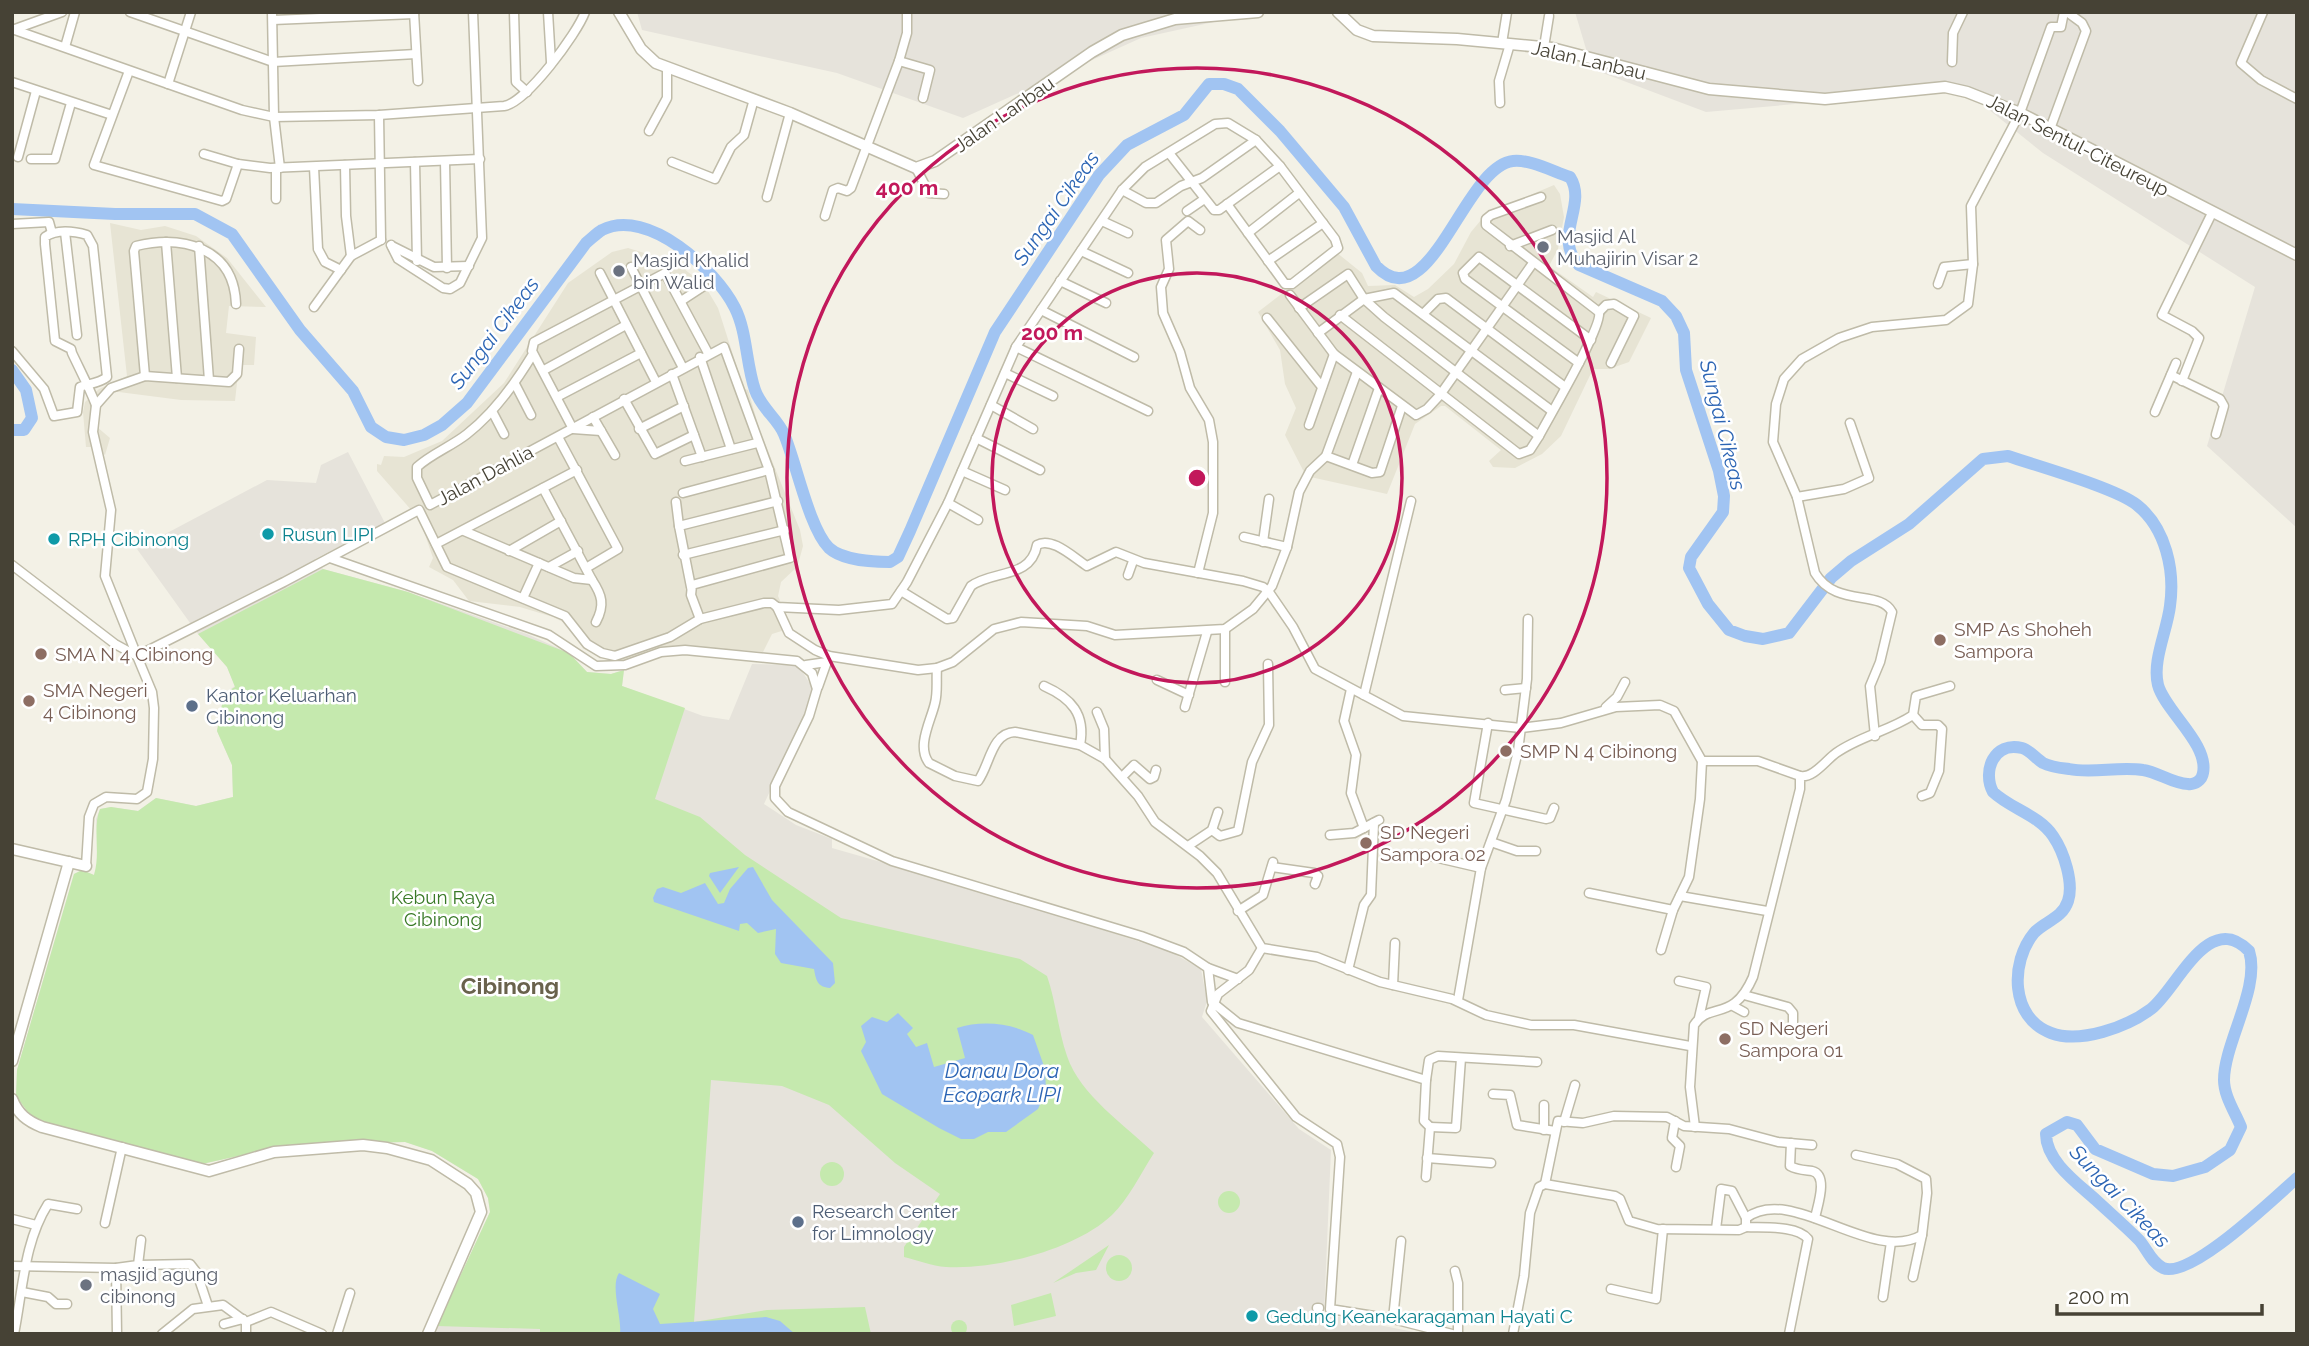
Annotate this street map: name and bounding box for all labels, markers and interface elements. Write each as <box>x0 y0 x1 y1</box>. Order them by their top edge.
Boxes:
street label: Jalan Lanbau <box>1530 36 1648 84</box>
street label: Jalan Lanbau <box>950 72 1058 156</box>
street label: Jalan Sentul-Citeureup <box>1983 90 2173 200</box>
water label: Sungai Cikeas <box>1007 146 1105 271</box>
text: 400 m <box>876 175 938 200</box>
place label: Masjid Al Muhajirin Visar 2 <box>1557 225 1698 269</box>
marker: Masjid Al Muhajirin Visar 2 <box>1535 239 1551 255</box>
place label: Masjid Khalid bin Walid <box>633 249 749 293</box>
marker: Masjid Khalid bin Walid <box>611 263 627 279</box>
water label: Sungai Cikeas <box>443 272 544 395</box>
text: 200 m <box>1021 320 1083 345</box>
water label: Sungai Cikeas <box>1694 356 1751 493</box>
street label: Jalan Dahlia <box>433 441 537 509</box>
centre of rings <box>1185 466 1209 490</box>
place label: Rusun LIPI <box>282 523 374 545</box>
marker: Rusun LIPI <box>260 526 276 542</box>
place label: RPH Cibinong <box>68 528 189 550</box>
marker: RPH Cibinong <box>46 531 62 547</box>
place label: SMP As Shoheh Sampora <box>1954 618 2092 662</box>
marker: SMP As Shoheh Sampora <box>1932 632 1948 648</box>
place label: SMA N 4 Cibinong <box>55 643 213 665</box>
marker: SMA N 4 Cibinong <box>33 646 49 662</box>
place label: SMA Negeri 4 Cibinong <box>43 679 148 723</box>
place label: Kantor Keluarhan Cibinong <box>206 684 357 728</box>
marker: SMA Negeri 4 Cibinong <box>21 693 37 709</box>
marker: Kantor Keluarhan Cibinong <box>184 698 200 714</box>
place label: SMP N 4 Cibinong <box>1520 740 1677 762</box>
marker: SMP N 4 Cibinong <box>1498 743 1514 759</box>
place label: SD Negeri Sampora 02 <box>1380 821 1486 865</box>
marker: SD Negeri Sampora 02 <box>1358 835 1374 851</box>
park label: Kebun Raya Cibinong <box>391 886 495 930</box>
district label: Cibinong <box>461 972 559 999</box>
place label: SD Negeri Sampora 01 <box>1739 1017 1843 1061</box>
marker: SD Negeri Sampora 01 <box>1717 1031 1733 1047</box>
water label: Danau Dora Ecopark LIPI <box>943 1058 1062 1107</box>
water label: Sungai Cikeas <box>2064 1139 2176 1253</box>
place label: Research Center for Limnology <box>812 1200 958 1244</box>
marker: Research Center for Limnology <box>790 1214 806 1230</box>
place label: masjid agung cibinong <box>100 1263 218 1307</box>
scale bar <box>2057 1272 2262 1316</box>
marker: masjid agung cibinong <box>78 1277 94 1293</box>
text: 200 m <box>2068 1284 2129 1309</box>
place label: Gedung Keanekaragaman Hayati C <box>1266 1305 1573 1327</box>
marker: Gedung Keanekaragaman Hayati C <box>1244 1308 1260 1324</box>

